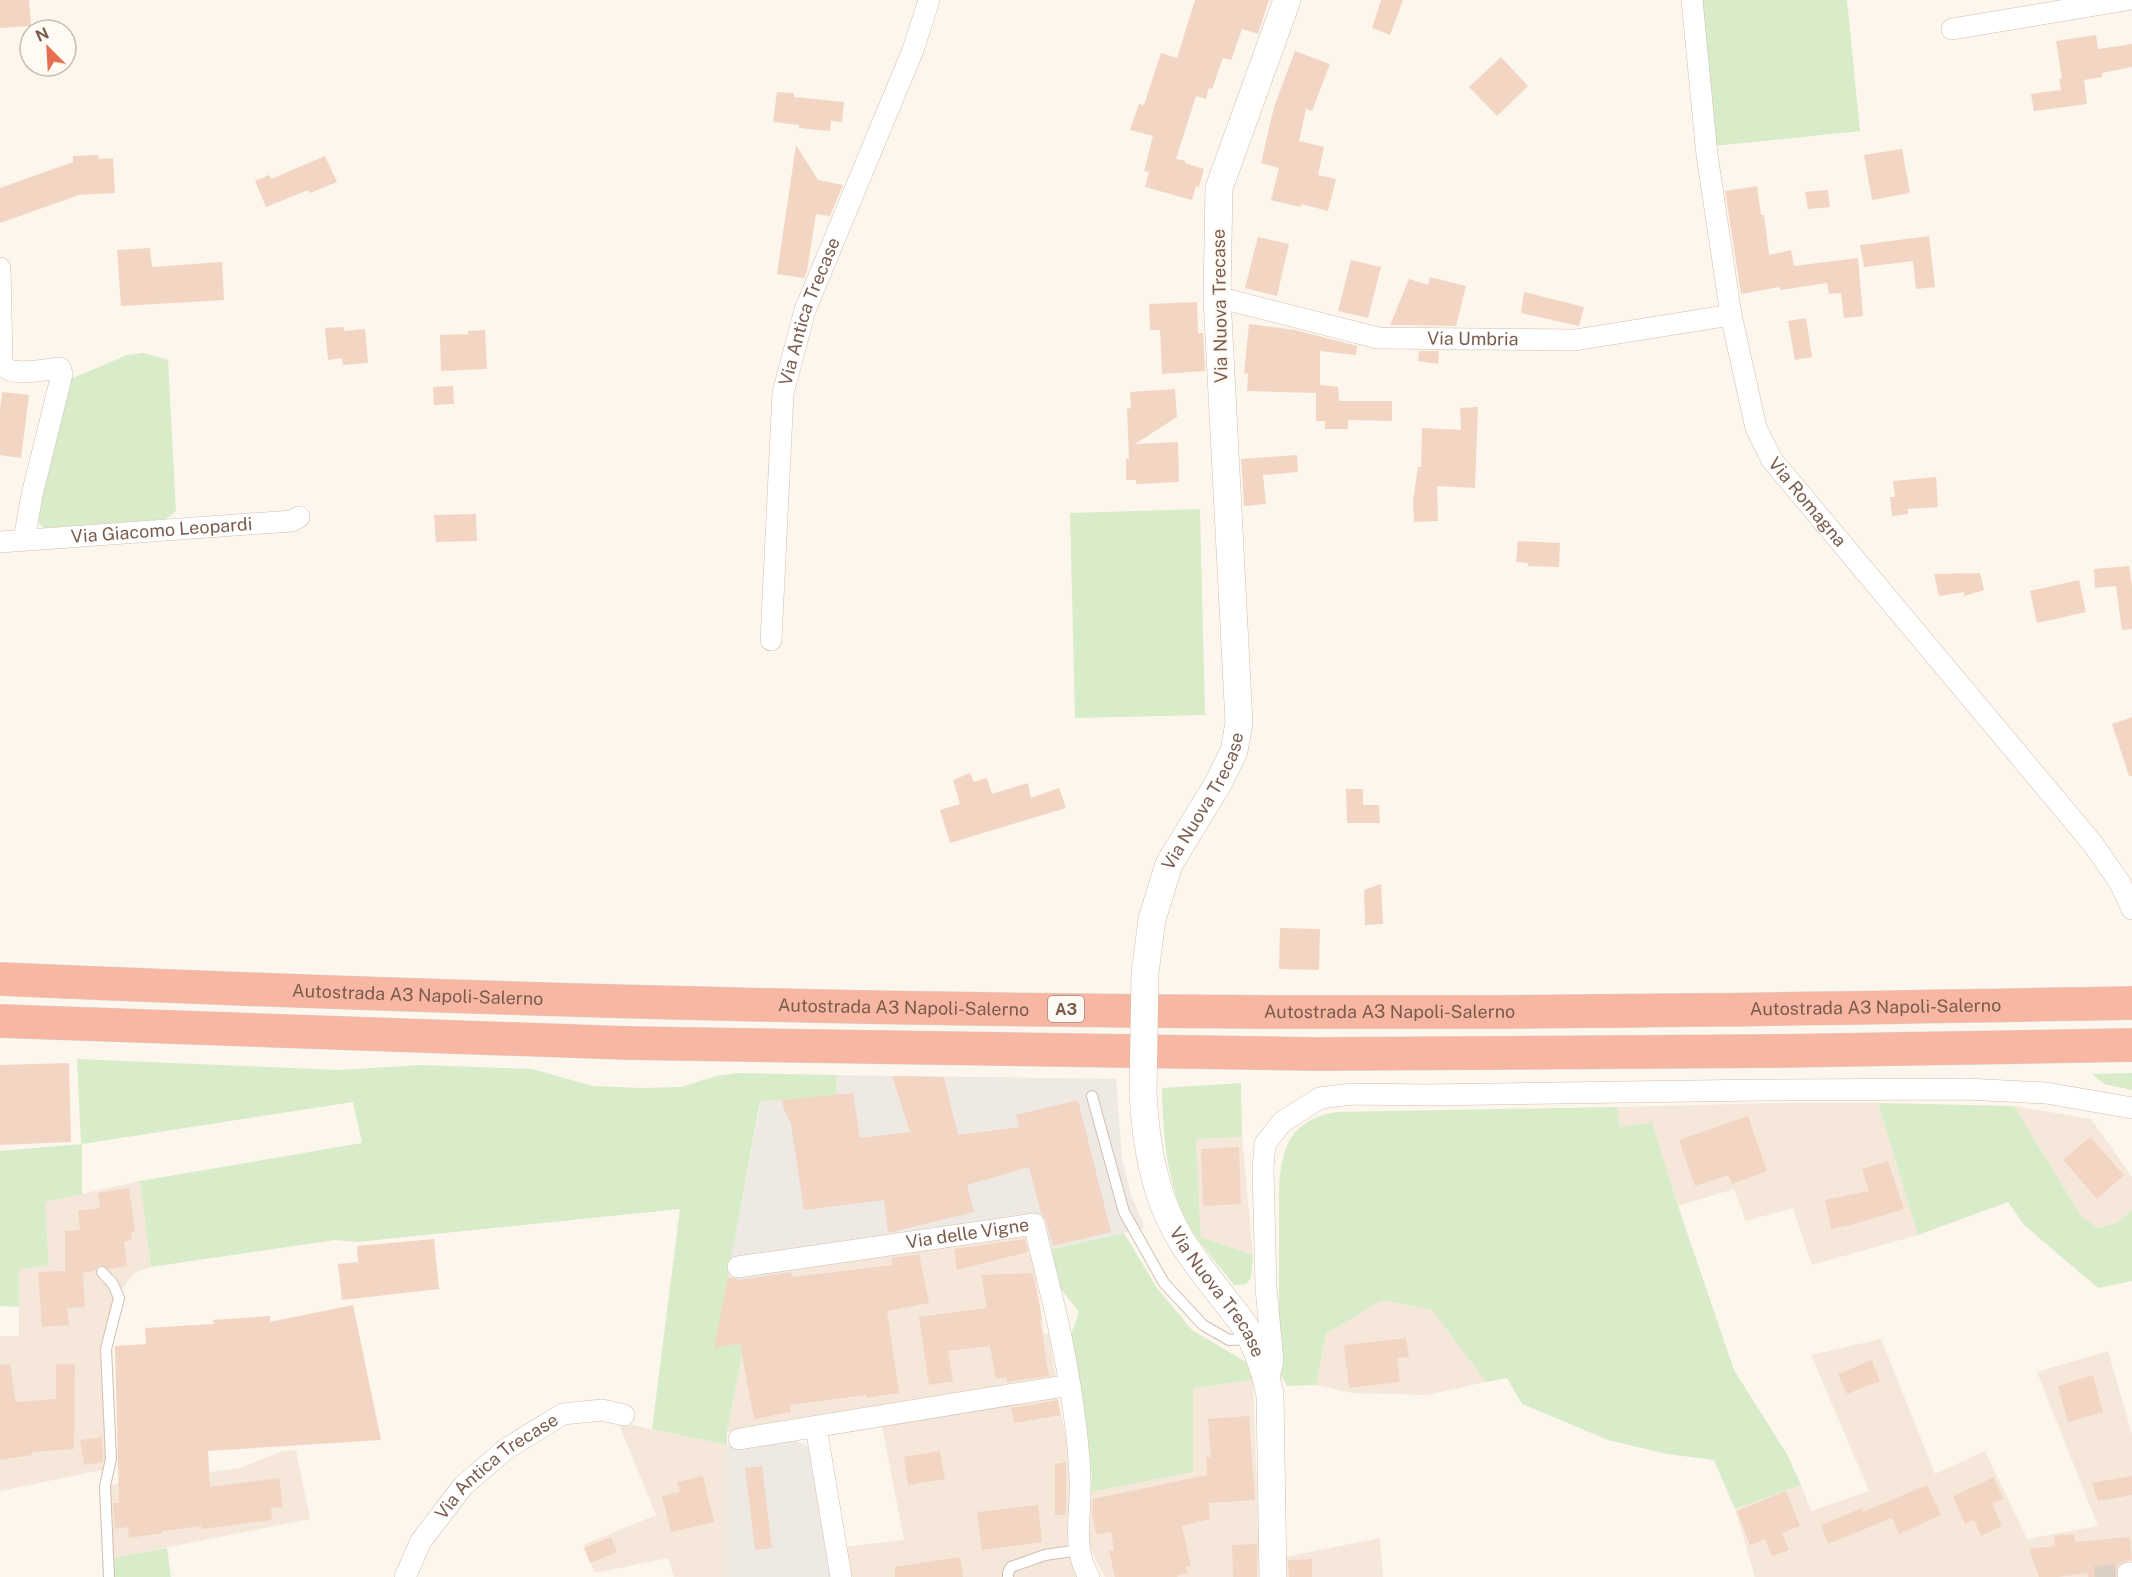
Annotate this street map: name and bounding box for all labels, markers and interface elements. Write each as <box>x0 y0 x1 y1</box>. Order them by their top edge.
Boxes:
north arrow <box>18 18 78 78</box>
text: N <box>33 24 52 46</box>
street label: Via Nuova Trecase <box>1208 229 1231 383</box>
street label: Via Antica Trecase <box>774 234 844 388</box>
street label: Via Umbria <box>1427 327 1519 349</box>
street label: Via Romagna <box>1764 453 1851 551</box>
street label: Via Giacomo Leopardi <box>70 513 253 547</box>
street label: Via Nuova Trecase <box>1157 731 1247 874</box>
street label: Autostrada A3 Napoli-Salerno <box>292 980 544 1009</box>
street label: Autostrada A3 Napoli-Salerno <box>778 994 1029 1020</box>
street label: Autostrada A3 Napoli-Salerno <box>1750 994 2001 1019</box>
road number: A3 <box>1048 996 1084 1022</box>
street label: Autostrada A3 Napoli-Salerno <box>1264 1001 1515 1022</box>
street label: Via delle Vigne <box>905 1214 1031 1252</box>
street label: Via Nuova Trecase <box>1166 1223 1269 1360</box>
street label: Via Antica Trecase <box>430 1409 562 1523</box>

